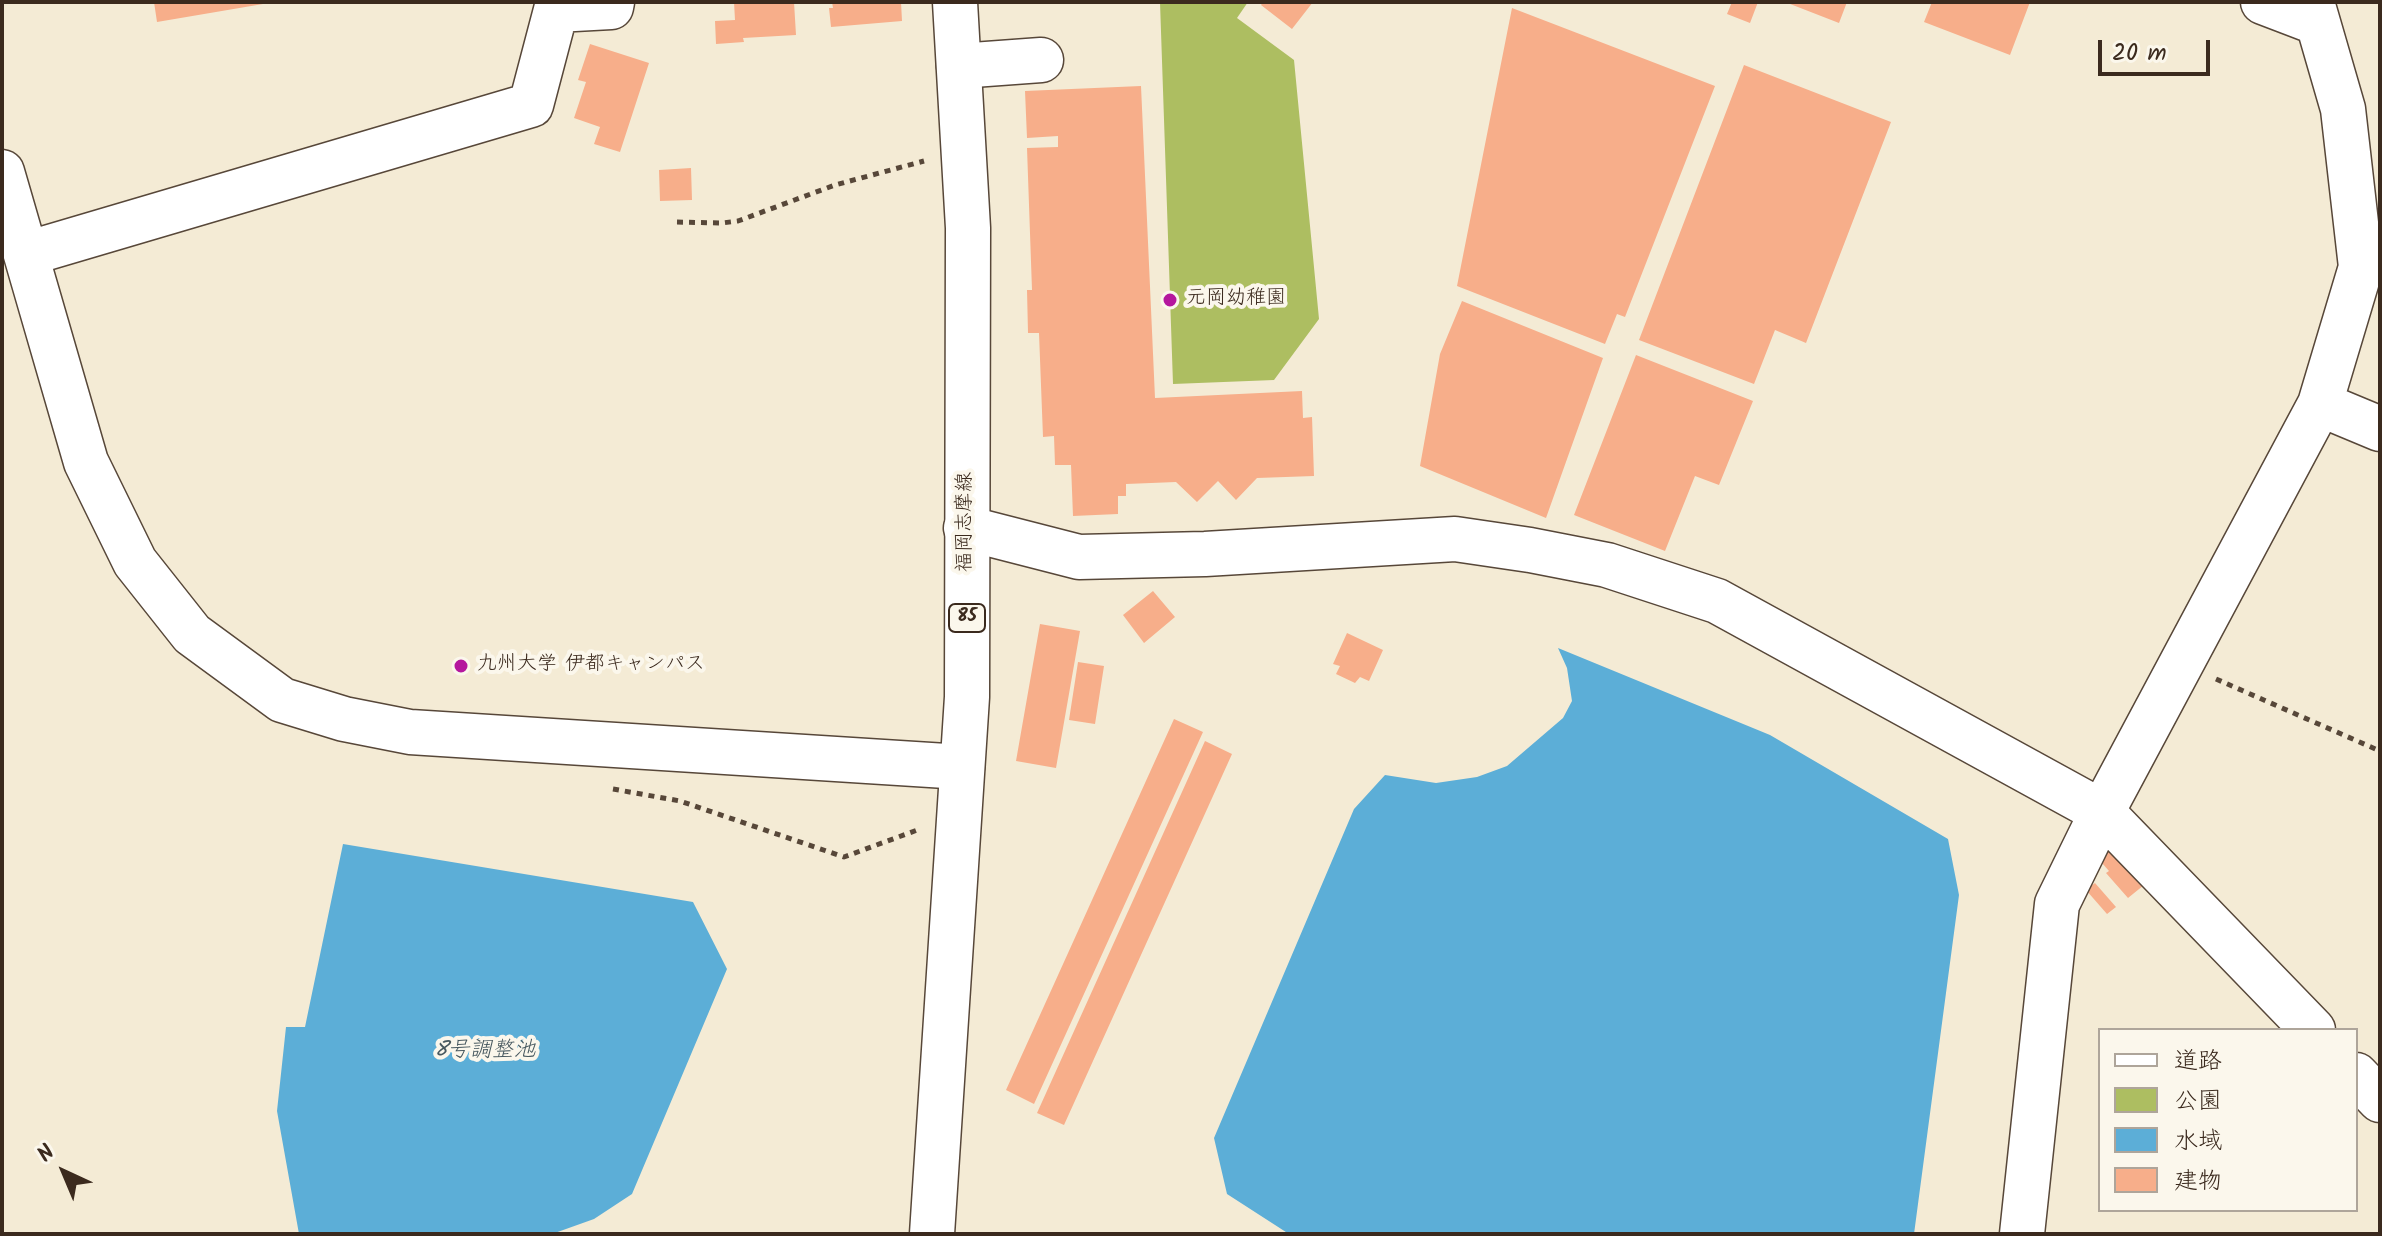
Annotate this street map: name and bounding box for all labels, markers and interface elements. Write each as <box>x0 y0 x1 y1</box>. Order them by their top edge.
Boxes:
scale bar <box>2102 24 2214 74</box>
text: 20 m <box>2112 34 2167 73</box>
place label: 元岡幼稚園 <box>1186 288 1286 312</box>
marker: 元岡幼稚園 <box>1161 291 1179 309</box>
street label: 福岡志摩線 <box>955 472 979 572</box>
road number: 85 <box>949 604 985 632</box>
place label: 九州大学 伊都キャンパス <box>477 654 705 678</box>
marker: 九州大学 伊都キャンパス <box>452 657 470 675</box>
legend <box>2098 1028 2358 1212</box>
water label: 8号調整池 <box>434 1039 536 1065</box>
text: 道路 <box>2174 1042 2222 1081</box>
text: 公園 <box>2174 1082 2222 1121</box>
text: 水域 <box>2174 1122 2222 1161</box>
north arrow <box>24 1132 104 1212</box>
text: N <box>30 1137 64 1172</box>
text: 建物 <box>2174 1162 2222 1201</box>

